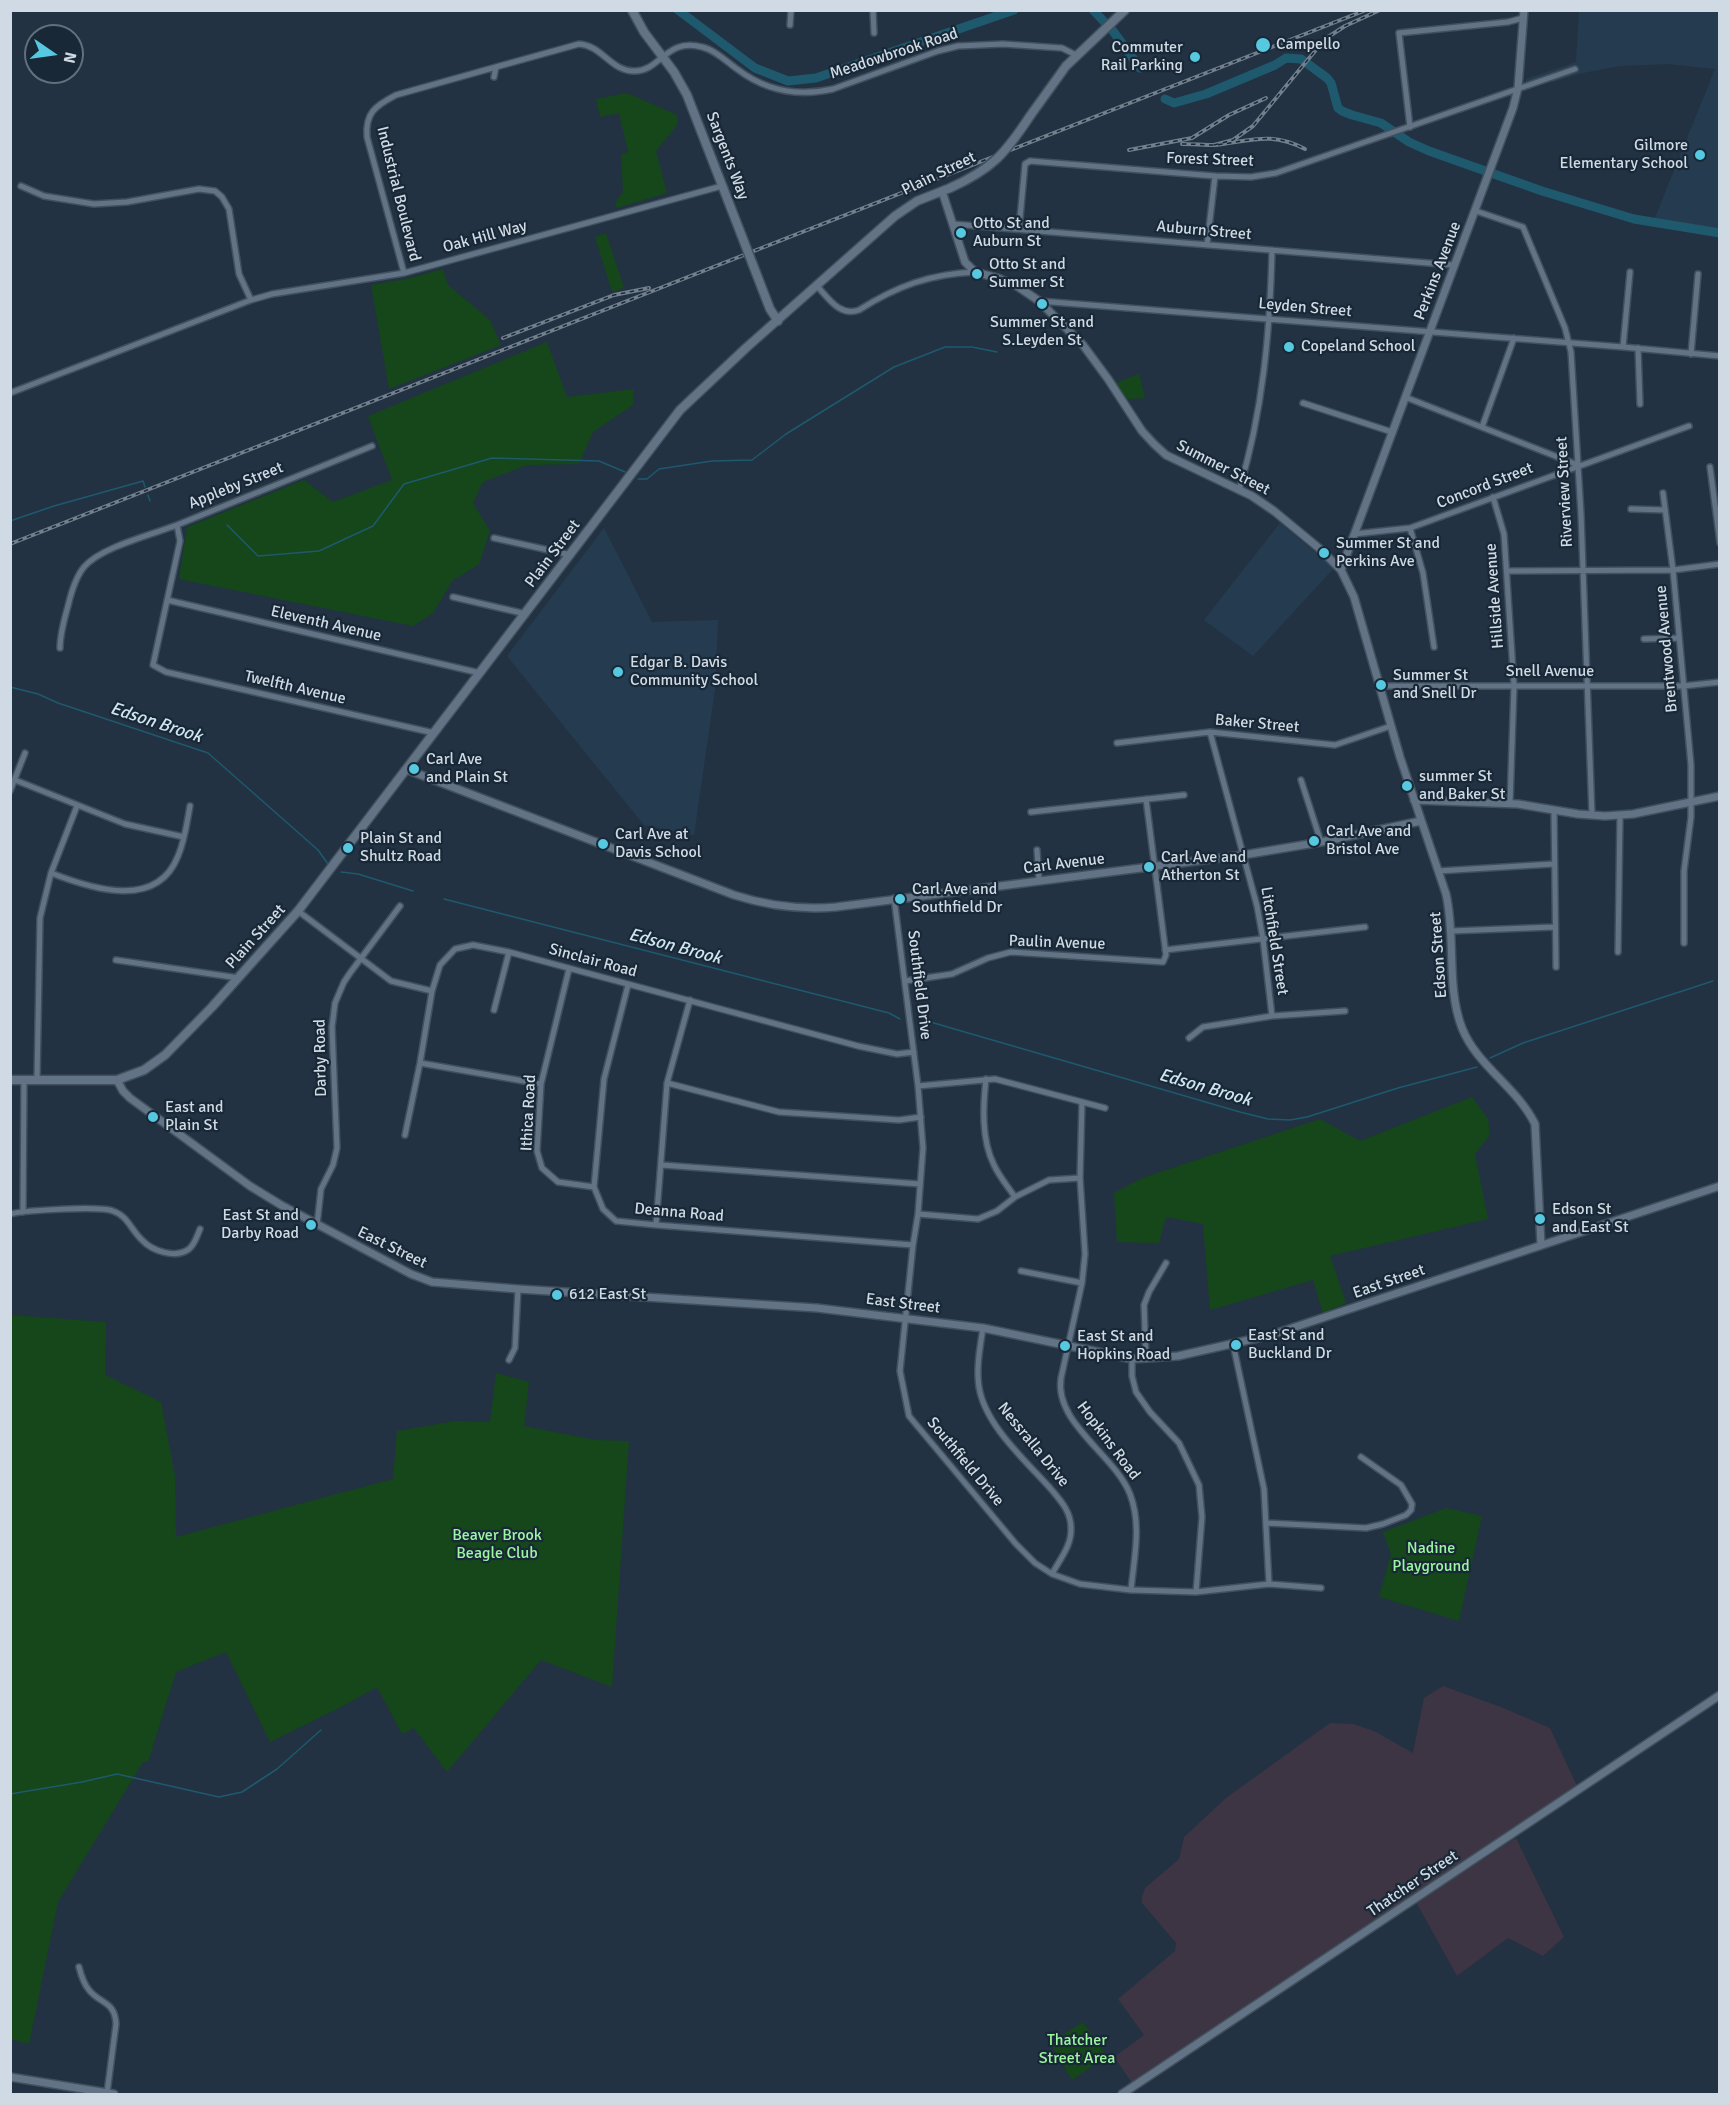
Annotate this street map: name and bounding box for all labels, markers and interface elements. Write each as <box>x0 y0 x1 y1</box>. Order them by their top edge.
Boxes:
north arrow <box>24 24 84 84</box>
street label: Meadowbrook Road <box>827 24 961 84</box>
place label: Campello <box>1276 35 1340 55</box>
marker: Campello <box>1254 36 1272 54</box>
place label: Commuter Rail Parking <box>1101 38 1183 76</box>
text: N <box>59 50 81 65</box>
marker: Commuter Rail Parking <box>1188 50 1202 64</box>
street label: Sargents Way <box>701 109 753 203</box>
street label: Industrial Boulevard <box>372 124 424 264</box>
place label: Gilmore Elementary School <box>1559 136 1688 174</box>
street label: Plain Street <box>899 148 979 200</box>
marker: Gilmore Elementary School <box>1693 148 1707 162</box>
street label: Forest Street <box>1166 149 1254 171</box>
place label: Otto St and Auburn St <box>973 214 1050 252</box>
street label: Oak Hill Way <box>441 217 529 257</box>
street label: Auburn Street <box>1156 217 1252 245</box>
street label: Perkins Avenue <box>1410 219 1466 323</box>
marker: Otto St and Auburn St <box>954 226 968 240</box>
place label: Otto St and Summer St <box>989 255 1066 293</box>
marker: Otto St and Summer St <box>970 267 984 281</box>
street label: Leyden Street <box>1258 294 1352 322</box>
marker: Summer St and S.Leyden St <box>1035 297 1049 311</box>
place label: Summer St and S.Leyden St <box>990 313 1094 351</box>
place label: Copeland School <box>1301 337 1415 357</box>
marker: Copeland School <box>1282 340 1296 354</box>
street label: Summer Street <box>1173 436 1273 500</box>
street label: Riverview Street <box>1553 436 1577 548</box>
street label: Appleby Street <box>186 458 286 514</box>
street label: Concord Street <box>1434 459 1536 513</box>
street label: Plain Street <box>521 516 585 592</box>
place label: Summer St and Perkins Ave <box>1336 534 1440 572</box>
street label: Hillside Avenue <box>1482 543 1508 649</box>
marker: Summer St and Perkins Ave <box>1317 546 1331 560</box>
street label: Brentwood Avenue <box>1652 585 1682 713</box>
street label: Eleventh Avenue <box>269 602 383 646</box>
place label: Edgar B. Davis Community School <box>630 653 758 691</box>
street label: Snell Avenue <box>1506 662 1594 682</box>
marker: Edgar B. Davis Community School <box>611 665 625 679</box>
place label: Summer St and Snell Dr <box>1393 666 1476 704</box>
street label: Twelfth Avenue <box>242 667 348 709</box>
marker: Summer St and Snell Dr <box>1374 678 1388 692</box>
water label: Edson Brook <box>107 698 205 748</box>
street label: Baker Street <box>1214 711 1300 737</box>
place label: Carl Ave and Plain St <box>426 750 508 788</box>
marker: Carl Ave and Plain St <box>407 762 421 776</box>
place label: summer St and Baker St <box>1419 767 1505 805</box>
marker: summer St and Baker St <box>1400 779 1414 793</box>
place label: Carl Ave and Bristol Ave <box>1326 822 1411 860</box>
place label: Carl Ave at Davis School <box>615 825 701 863</box>
place label: Plain St and Shultz Road <box>360 829 442 867</box>
marker: Carl Ave and Bristol Ave <box>1307 834 1321 848</box>
marker: Carl Ave at Davis School <box>596 837 610 851</box>
marker: Plain St and Shultz Road <box>341 841 355 855</box>
place label: Carl Ave and Atherton St <box>1161 848 1246 886</box>
street label: Carl Avenue <box>1022 849 1106 879</box>
marker: Carl Ave and Atherton St <box>1142 860 1156 874</box>
place label: Carl Ave and Southfield Dr <box>912 880 1002 918</box>
street label: Litchfield Street <box>1256 885 1292 997</box>
marker: Carl Ave and Southfield Dr <box>893 892 907 906</box>
street label: Plain Street <box>222 901 290 973</box>
street label: Edson Street <box>1426 911 1452 999</box>
water label: Edson Brook <box>626 924 724 970</box>
street label: Southfield Drive <box>903 929 935 1041</box>
street label: Paulin Avenue <box>1008 932 1106 954</box>
street label: Sinclair Road <box>547 940 639 982</box>
street label: Darby Road <box>311 1019 331 1097</box>
water label: Edson Brook <box>1156 1064 1254 1112</box>
street label: Ithica Road <box>517 1074 541 1152</box>
place label: East and Plain St <box>165 1098 223 1136</box>
marker: East and Plain St <box>146 1110 160 1124</box>
street label: Deanna Road <box>633 1200 725 1226</box>
place label: Edson St and East St <box>1552 1200 1628 1238</box>
place label: East St and Darby Road <box>221 1206 299 1244</box>
marker: Edson St and East St <box>1533 1212 1547 1226</box>
marker: East St and Darby Road <box>304 1218 318 1232</box>
street label: East Street <box>354 1223 430 1273</box>
street label: East Street <box>1350 1261 1428 1303</box>
place label: 612 East St <box>569 1285 646 1305</box>
marker: 612 East St <box>550 1288 564 1302</box>
street label: East Street <box>865 1290 941 1318</box>
place label: East St and Buckland Dr <box>1248 1326 1332 1364</box>
place label: East St and Hopkins Road <box>1077 1327 1170 1365</box>
marker: East St and Buckland Dr <box>1229 1338 1243 1352</box>
marker: East St and Hopkins Road <box>1058 1339 1072 1353</box>
street label: Hopkins Road <box>1072 1398 1144 1484</box>
street label: Nessralla Drive <box>993 1399 1073 1491</box>
street label: Southfield Drive <box>922 1414 1008 1510</box>
park label: Beaver Brook Beagle Club <box>452 1526 542 1564</box>
park label: Nadine Playground <box>1392 1539 1470 1577</box>
street label: Thatcher Street <box>1364 1847 1462 1921</box>
park label: Thatcher Street Area <box>1039 2031 1115 2069</box>

